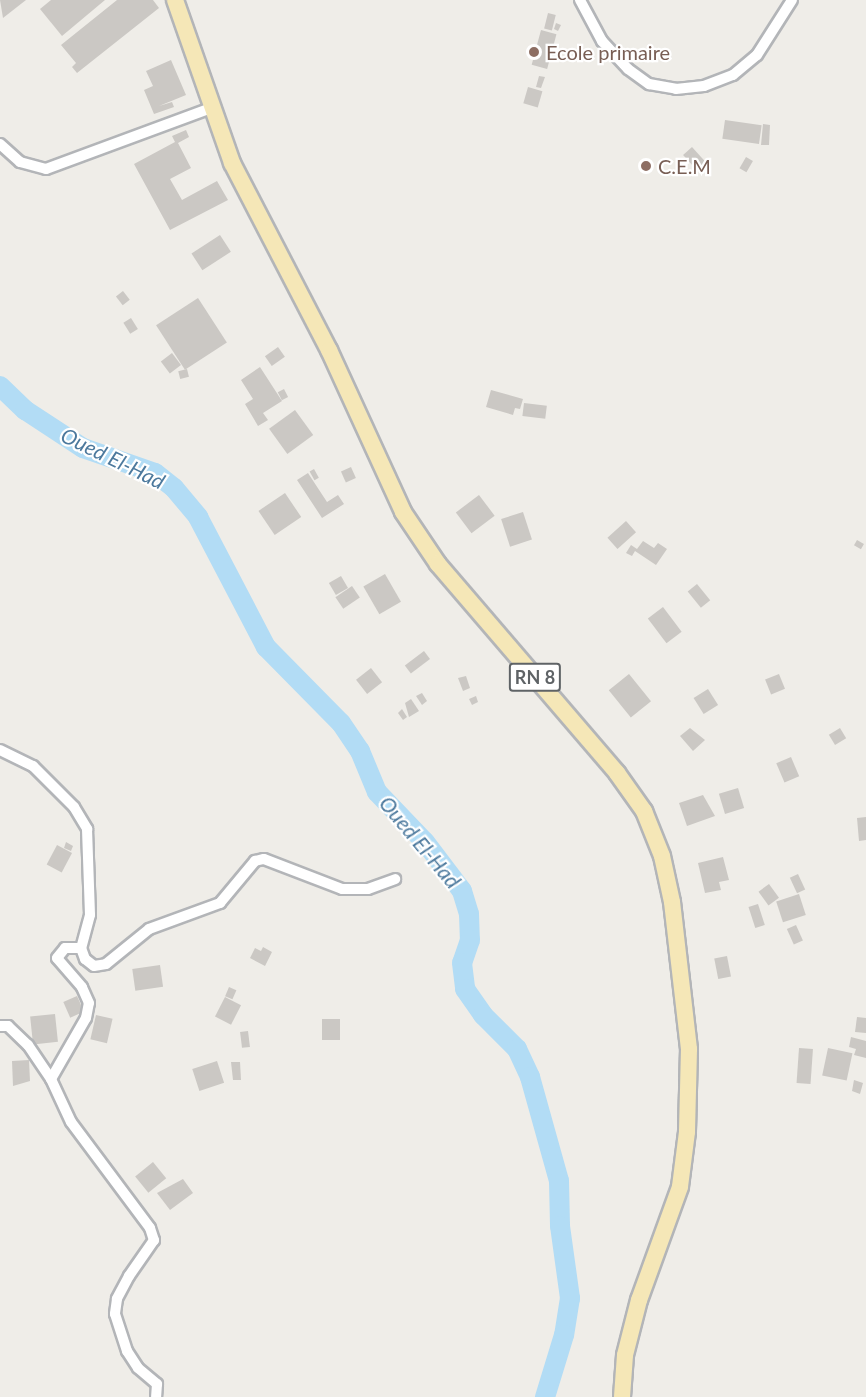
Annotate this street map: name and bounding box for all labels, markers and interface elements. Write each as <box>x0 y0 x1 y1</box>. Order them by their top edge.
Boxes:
place label: Ecole primaire <box>546 40 670 64</box>
marker: Ecole primaire <box>527 45 541 59</box>
place label: C.E.M <box>658 154 711 178</box>
marker: C.E.M <box>639 159 653 173</box>
water label: Oued El-Had <box>57 422 169 494</box>
road number: RN 8 <box>508 662 562 692</box>
water label: Oued El-Had <box>374 791 466 893</box>

